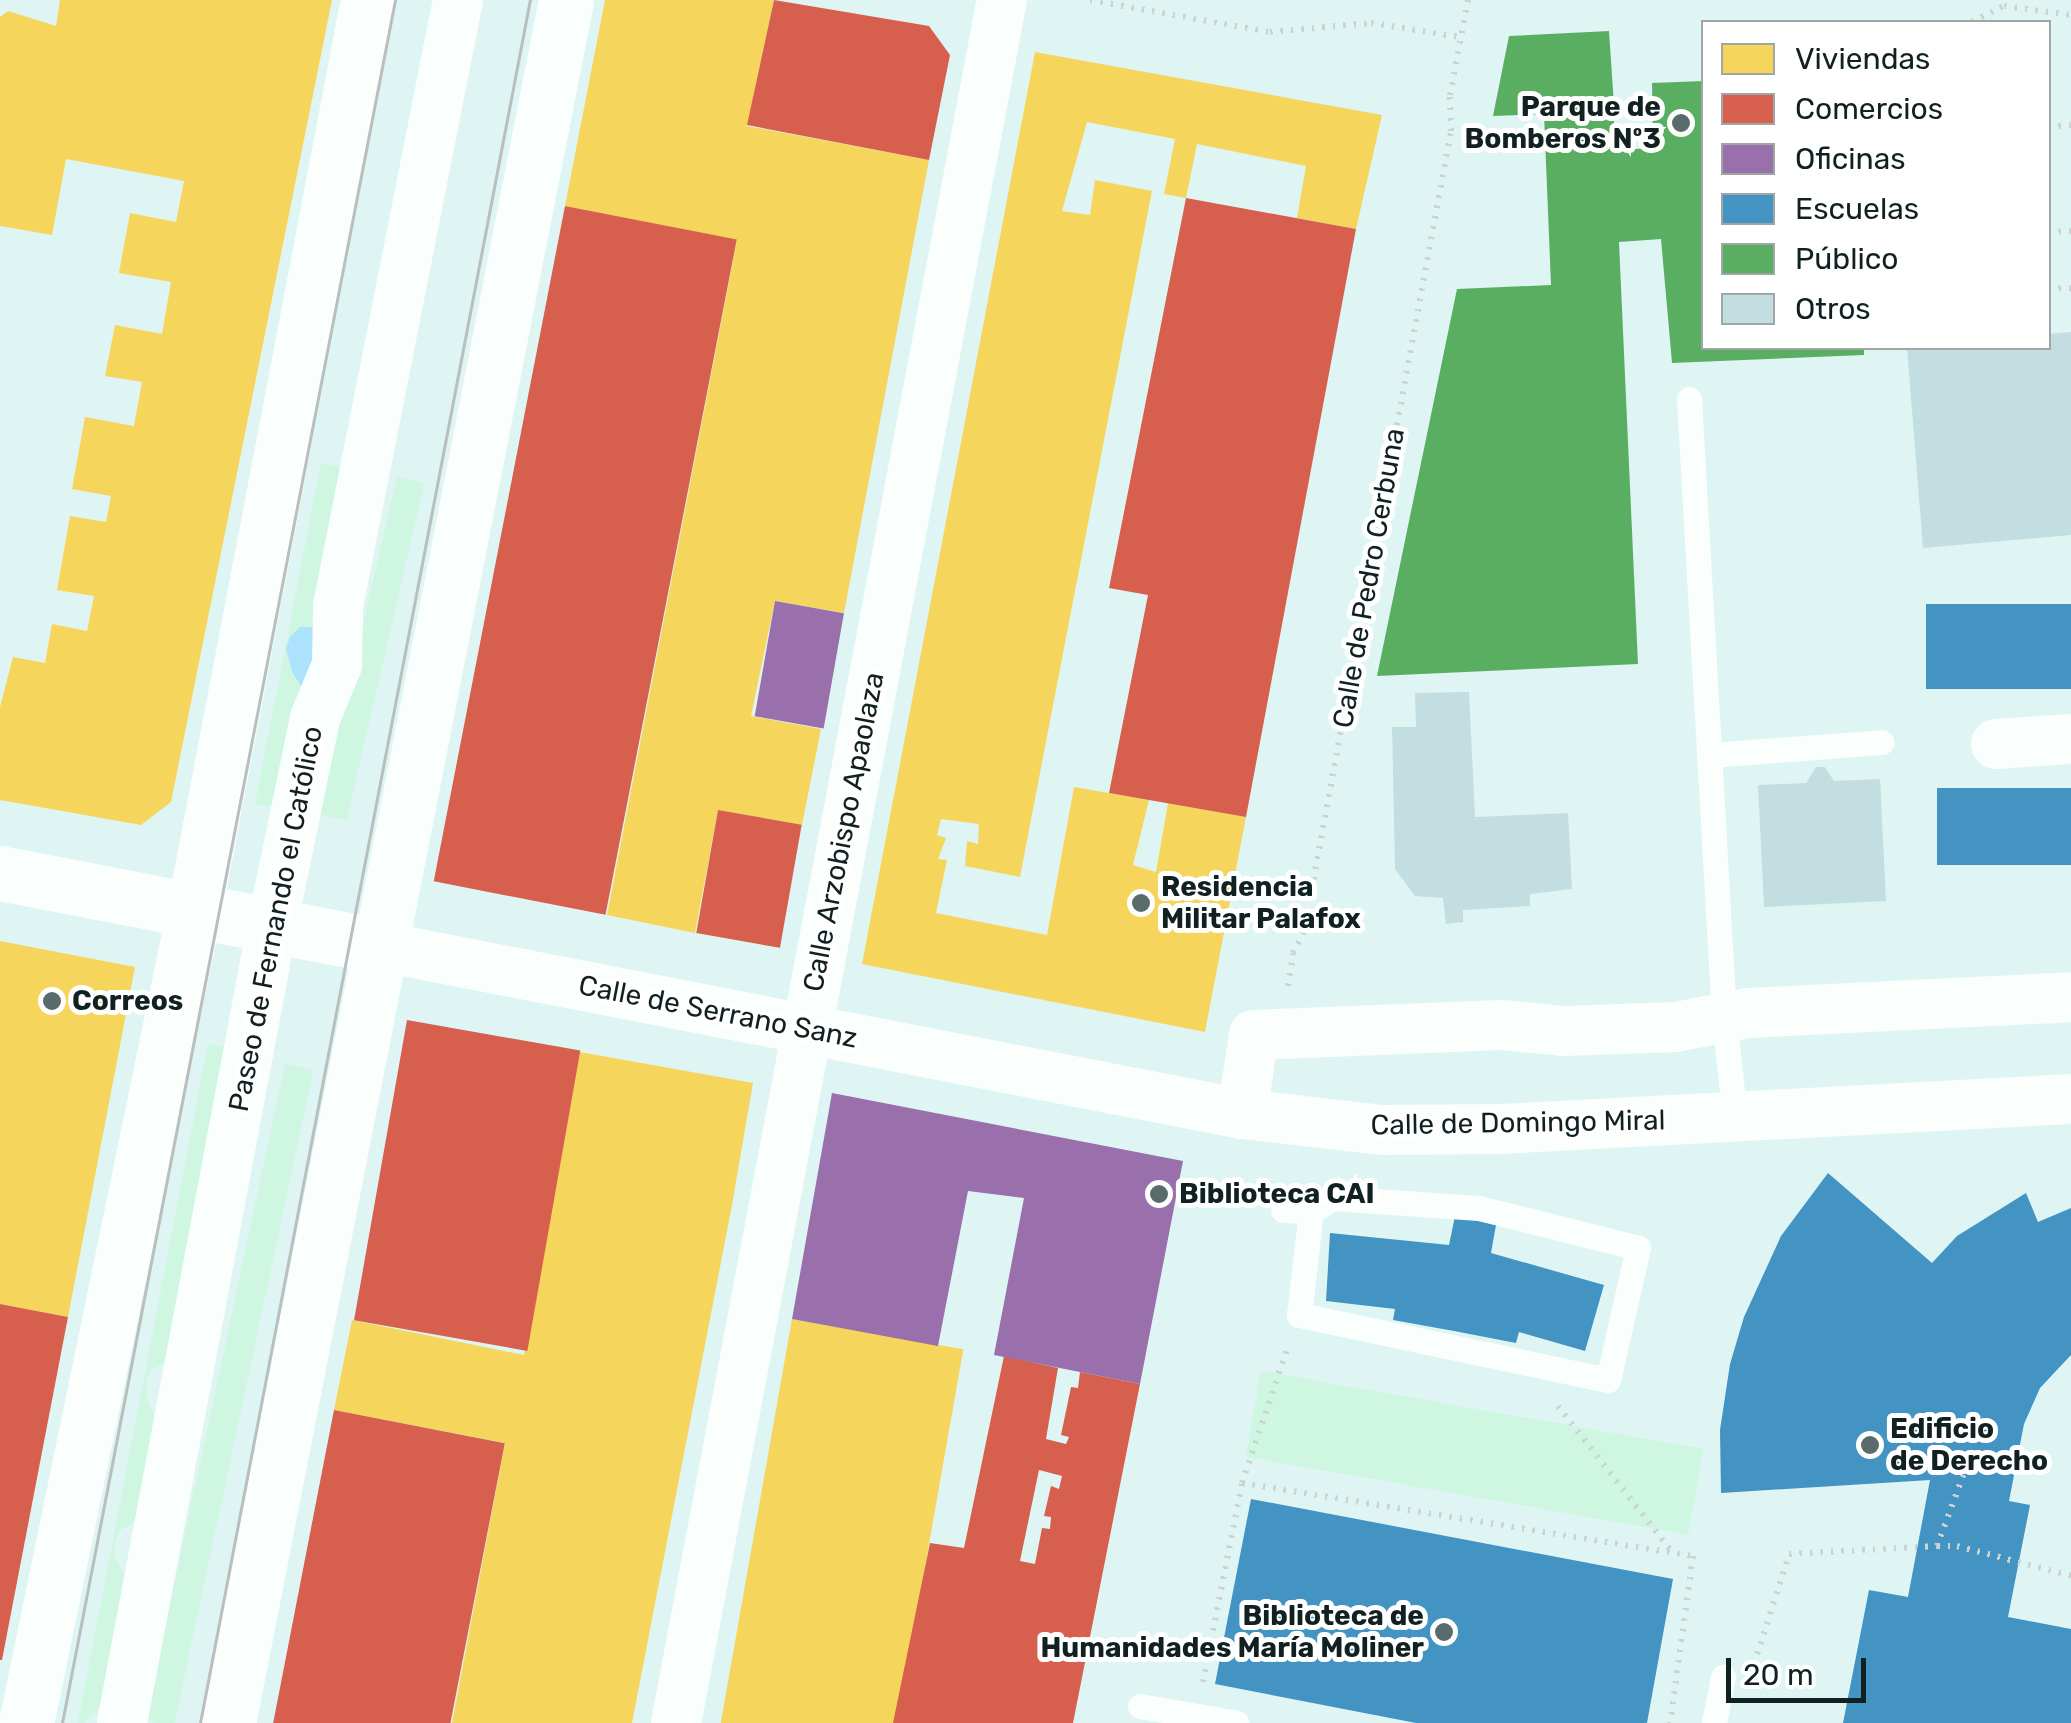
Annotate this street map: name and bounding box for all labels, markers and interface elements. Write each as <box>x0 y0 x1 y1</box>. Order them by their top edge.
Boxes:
legend <box>1701 20 2051 350</box>
text: Viviendas <box>1795 41 1930 77</box>
place label: Parque de Bomberos Nº3 <box>1465 90 1661 156</box>
text: Comercios <box>1795 91 1943 127</box>
marker: Parque de Bomberos Nº3 <box>1670 112 1692 134</box>
text: Oficinas <box>1795 141 1906 177</box>
text: Escuelas <box>1795 191 1919 227</box>
text: Público <box>1795 241 1899 277</box>
text: Otros <box>1795 291 1871 327</box>
street label: Calle de Pedro Cerbuna <box>1326 425 1412 731</box>
street label: Calle Arzobispo Apaolaza <box>796 669 892 995</box>
street label: Paseo de Fernando el Católico <box>222 723 330 1115</box>
place label: Residencia Militar Palafox <box>1161 870 1361 936</box>
marker: Residencia Militar Palafox <box>1130 892 1152 914</box>
street label: Calle de Serrano Sanz <box>576 969 860 1055</box>
place label: Correos <box>72 984 183 1018</box>
marker: Correos <box>41 990 63 1012</box>
street label: Calle de Domingo Miral <box>1370 1104 1666 1142</box>
place label: Biblioteca CAI <box>1179 1177 1375 1211</box>
marker: Biblioteca CAI <box>1148 1183 1170 1205</box>
place label: Edificio de Derecho <box>1890 1412 2048 1478</box>
marker: Edificio de Derecho <box>1859 1434 1881 1456</box>
place label: Biblioteca de Humanidades María Moliner <box>1041 1599 1424 1665</box>
marker: Biblioteca de Humanidades María Moliner <box>1433 1621 1455 1643</box>
scale bar <box>1731 1638 1871 1700</box>
text: 20 m <box>1743 1657 1814 1693</box>

